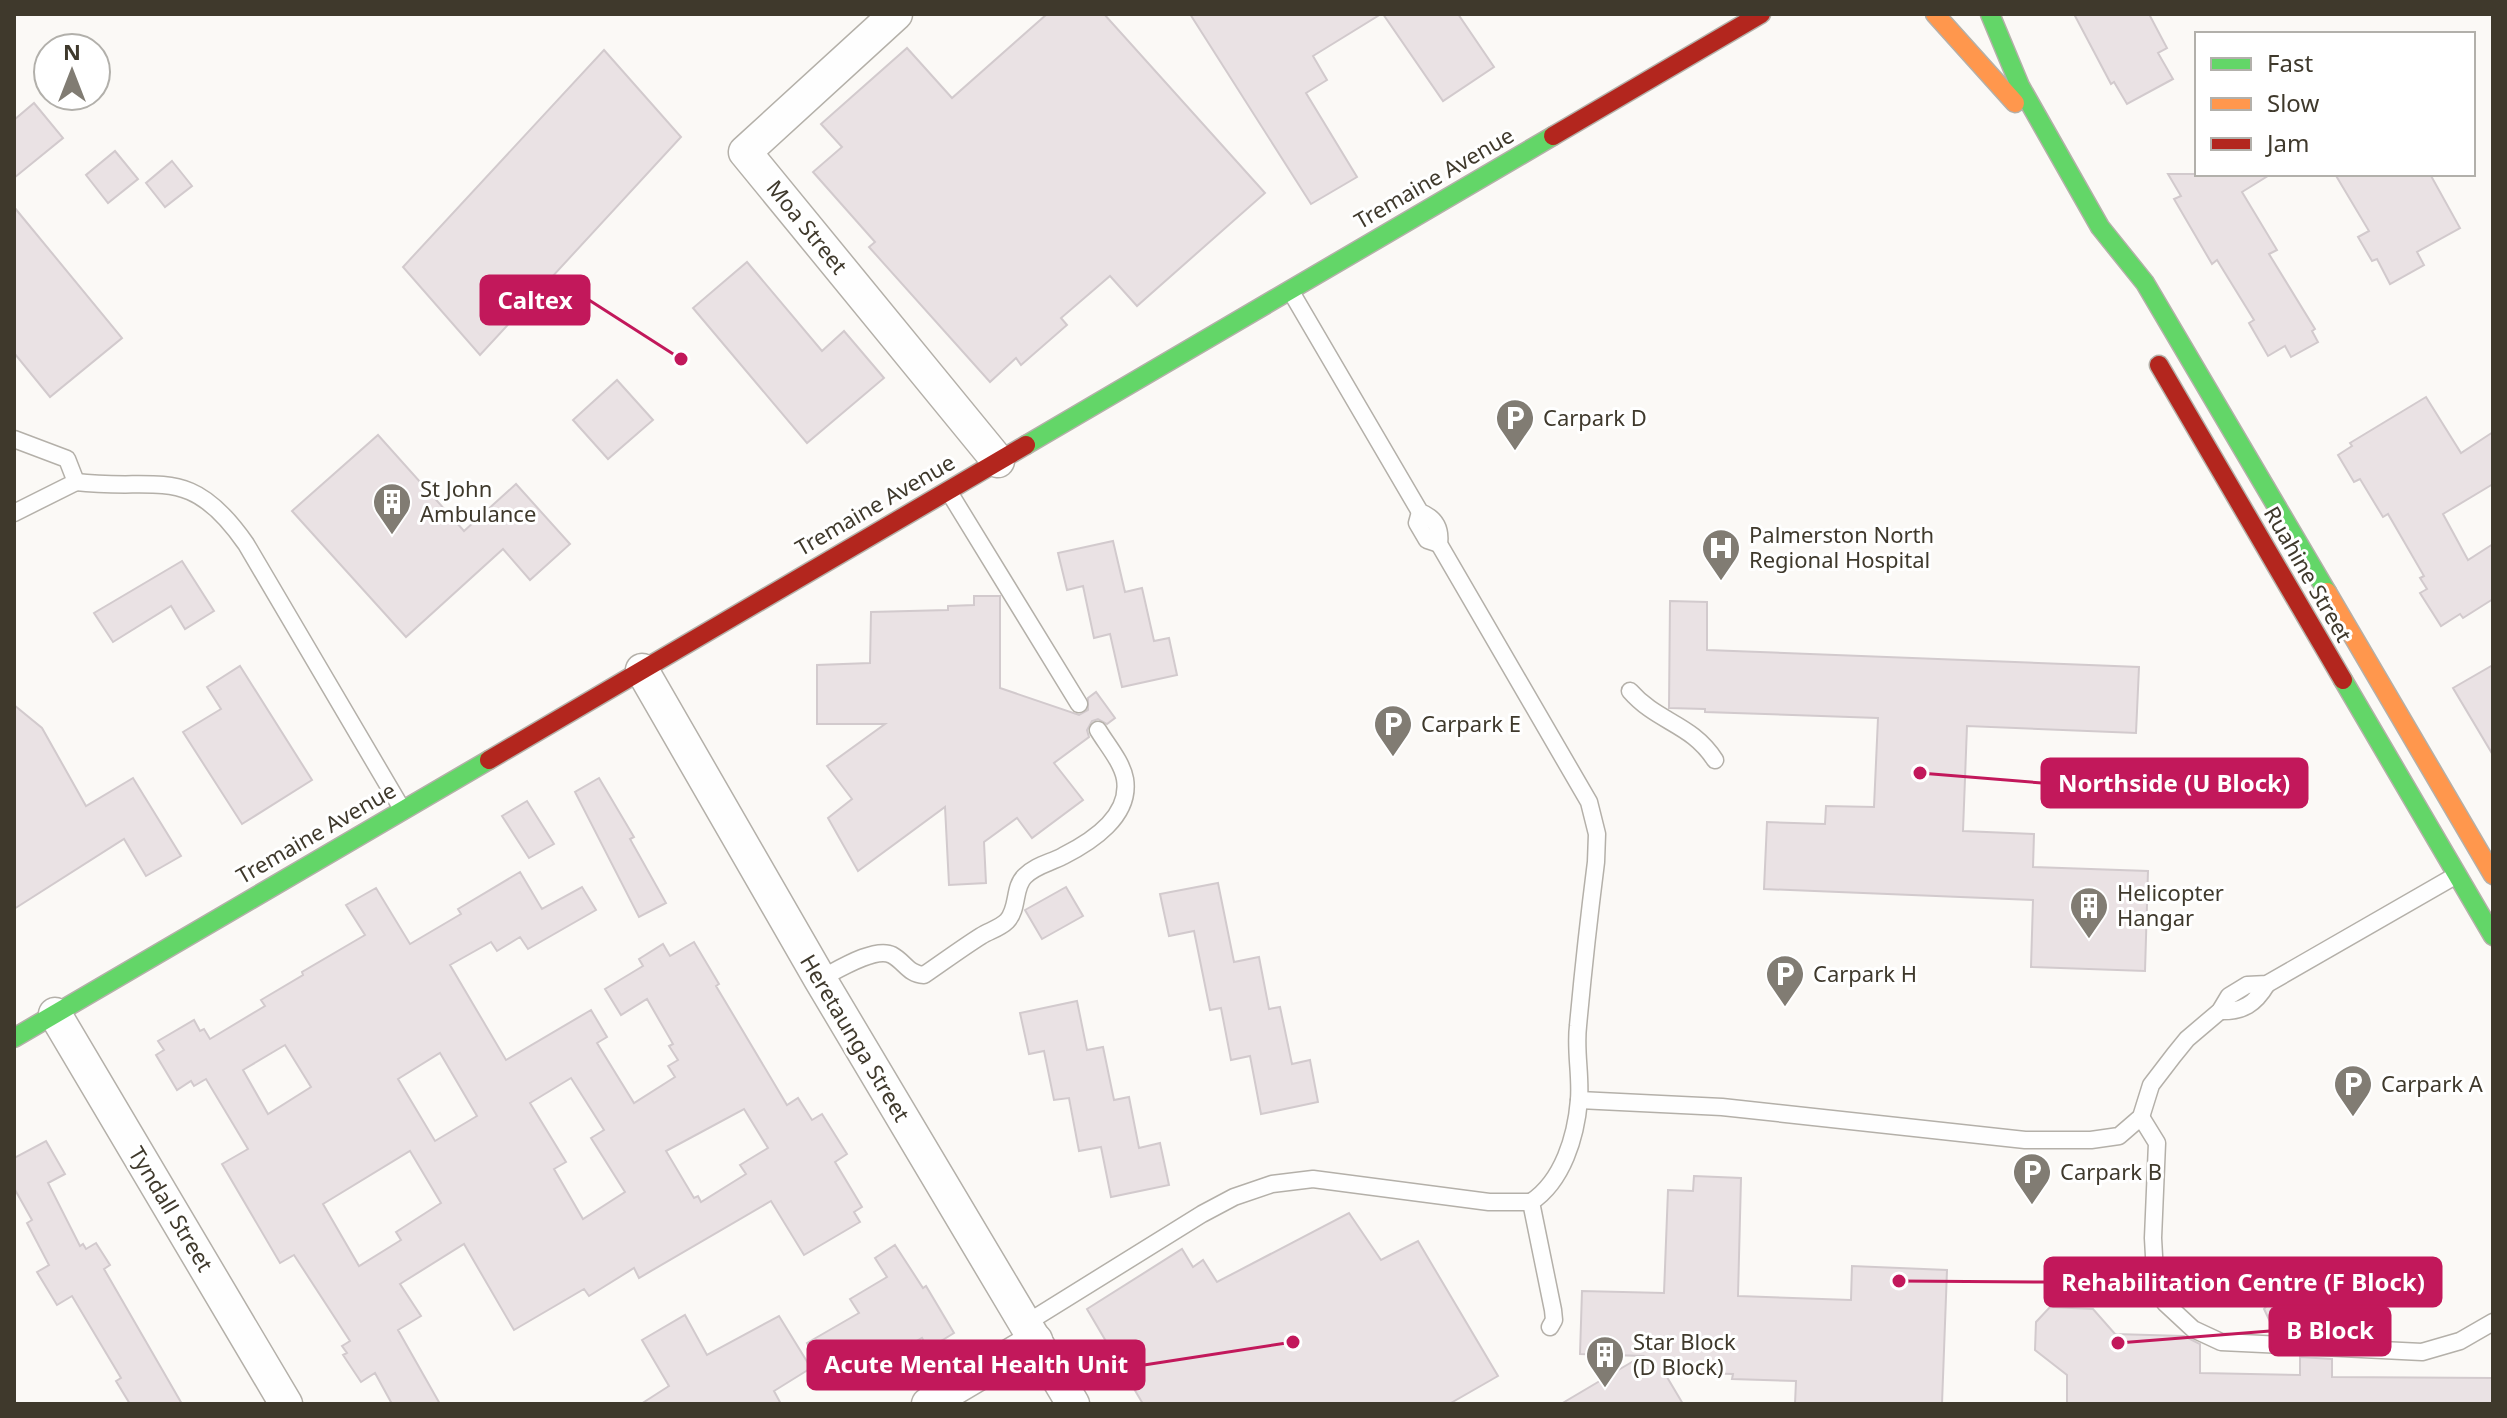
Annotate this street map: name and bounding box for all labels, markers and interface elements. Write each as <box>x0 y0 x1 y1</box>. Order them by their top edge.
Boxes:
north arrow <box>32 32 112 112</box>
legend <box>2195 32 2475 176</box>
text: N <box>63 36 81 66</box>
text: Fast <box>2267 46 2313 79</box>
text: Slow <box>2267 86 2319 119</box>
street label: Tremaine Avenue <box>1348 119 1519 235</box>
text: Jam <box>2265 126 2309 159</box>
street label: Moa Street <box>761 173 855 280</box>
callout: Caltex <box>481 276 589 324</box>
text: Caltex <box>497 283 573 316</box>
parking icon: Carpark D <box>1494 397 1536 452</box>
place label: Carpark D <box>1543 402 1647 432</box>
street label: Tremaine Avenue <box>789 446 960 562</box>
place label: St John Ambulance <box>420 473 536 528</box>
building icon: St John Ambulance <box>371 481 413 536</box>
street label: Ruahine Street <box>2258 500 2360 647</box>
place label: Palmerston North Regional Hospital <box>1749 519 1934 574</box>
hospital icon: Palmerston North Regional Hospital <box>1700 527 1742 582</box>
parking icon: Carpark E <box>1372 703 1414 758</box>
place label: Carpark E <box>1421 708 1521 738</box>
callout: Northside (U Block) <box>2042 759 2307 807</box>
text: Northside (U Block) <box>2058 766 2290 799</box>
street label: Tremaine Avenue <box>230 774 401 890</box>
place label: Helicopter Hangar <box>2117 877 2224 932</box>
building icon: Helicopter Hangar <box>2068 885 2110 940</box>
street label: Heretaunga Street <box>794 948 918 1127</box>
parking icon: Carpark H <box>1764 953 1806 1008</box>
place label: Carpark H <box>1813 958 1917 988</box>
parking icon: Carpark A <box>2332 1063 2374 1118</box>
place label: Carpark A <box>2381 1068 2484 1098</box>
street label: Tyndall Street <box>123 1140 221 1277</box>
parking icon: Carpark B <box>2011 1151 2053 1206</box>
place label: Carpark B <box>2060 1156 2162 1186</box>
callout: Rehabilitation Centre (F Block) <box>2045 1258 2441 1306</box>
text: Rehabilitation Centre (F Block) <box>2061 1265 2425 1298</box>
callout: B Block <box>2270 1307 2390 1355</box>
text: B Block <box>2286 1313 2374 1346</box>
place label: Star Block (D Block) <box>1633 1326 1736 1381</box>
building icon: Star Block (D Block) <box>1584 1334 1626 1389</box>
callout: Acute Mental Health Unit <box>808 1341 1144 1389</box>
text: Acute Mental Health Unit <box>824 1347 1128 1380</box>

